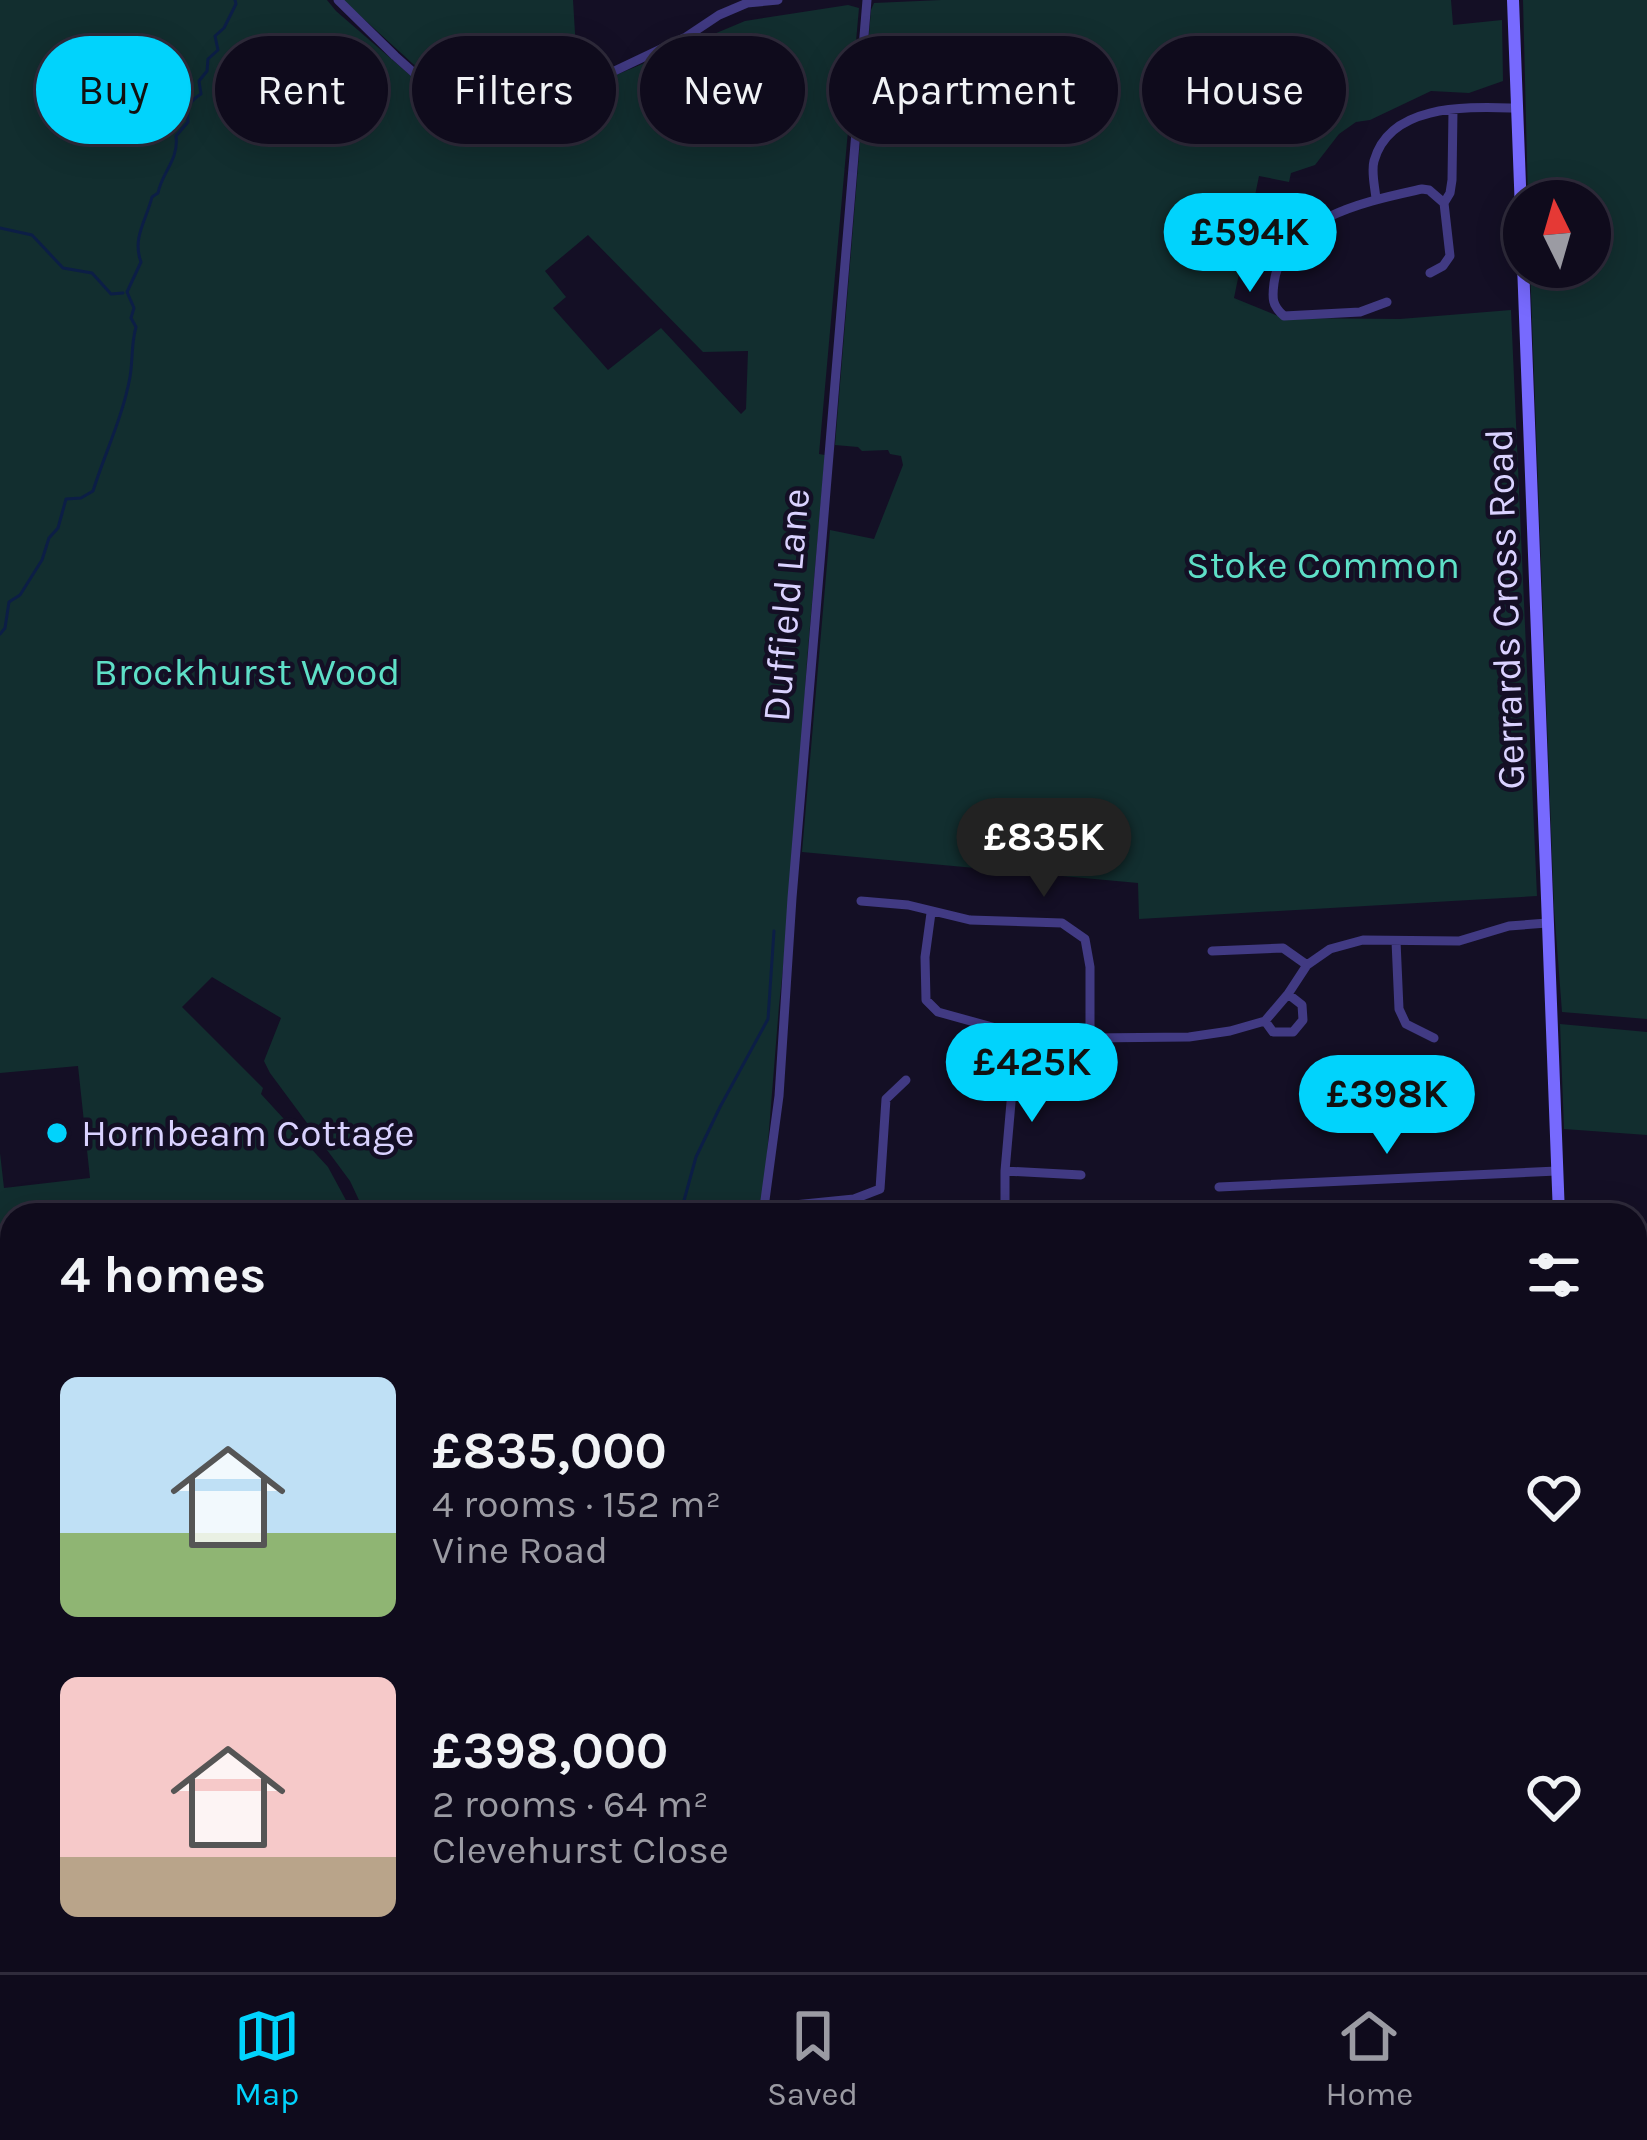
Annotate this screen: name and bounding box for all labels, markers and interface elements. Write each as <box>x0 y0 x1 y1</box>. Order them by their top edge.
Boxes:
chip: Buy <box>36 36 191 144</box>
chip: Rent <box>215 36 388 144</box>
chip: Filters <box>412 36 616 144</box>
chip: New <box>640 36 805 144</box>
chip: Apartment <box>829 36 1118 144</box>
chip: House <box>1142 36 1346 144</box>
north arrow <box>1503 180 1611 288</box>
map controls <box>1503 180 1611 288</box>
pin: £594K <box>1166 193 1334 295</box>
text: £594K <box>1191 209 1309 255</box>
street label: Gerrards Cross Road <box>1476 428 1534 790</box>
street label: Duffield Lane <box>753 486 819 724</box>
park label: Stoke Common <box>1186 542 1460 588</box>
park label: Brockhurst Wood <box>94 649 400 695</box>
pin: £835K <box>960 798 1128 900</box>
text: £835K <box>983 814 1105 860</box>
pin: £425K <box>948 1023 1116 1125</box>
text: £425K <box>973 1039 1091 1085</box>
pin: £398K <box>1303 1055 1471 1157</box>
text: £398K <box>1326 1071 1448 1117</box>
place label: Hornbeam Cottage <box>81 1110 414 1156</box>
marker: Hornbeam Cottage <box>44 1120 70 1146</box>
icon: filters <box>1521 1242 1587 1308</box>
text: 4 homes <box>60 1245 266 1305</box>
text: £835,000 <box>432 1421 667 1481</box>
icon: home <box>156 1425 300 1569</box>
icon: heart <box>1521 1464 1587 1530</box>
text: 4 rooms · 152 m² <box>432 1481 721 1527</box>
text: Vine Road <box>432 1527 608 1573</box>
text: £398,000 <box>432 1721 668 1781</box>
icon: home <box>156 1725 300 1869</box>
icon: heart <box>1521 1764 1587 1830</box>
text: 2 rooms · 64 m² <box>432 1781 709 1827</box>
text: Clevehurst Close <box>432 1827 729 1873</box>
tab: Map <box>234 2003 300 2113</box>
tab: Saved <box>767 2003 858 2113</box>
tab: Home <box>1325 2003 1413 2113</box>

